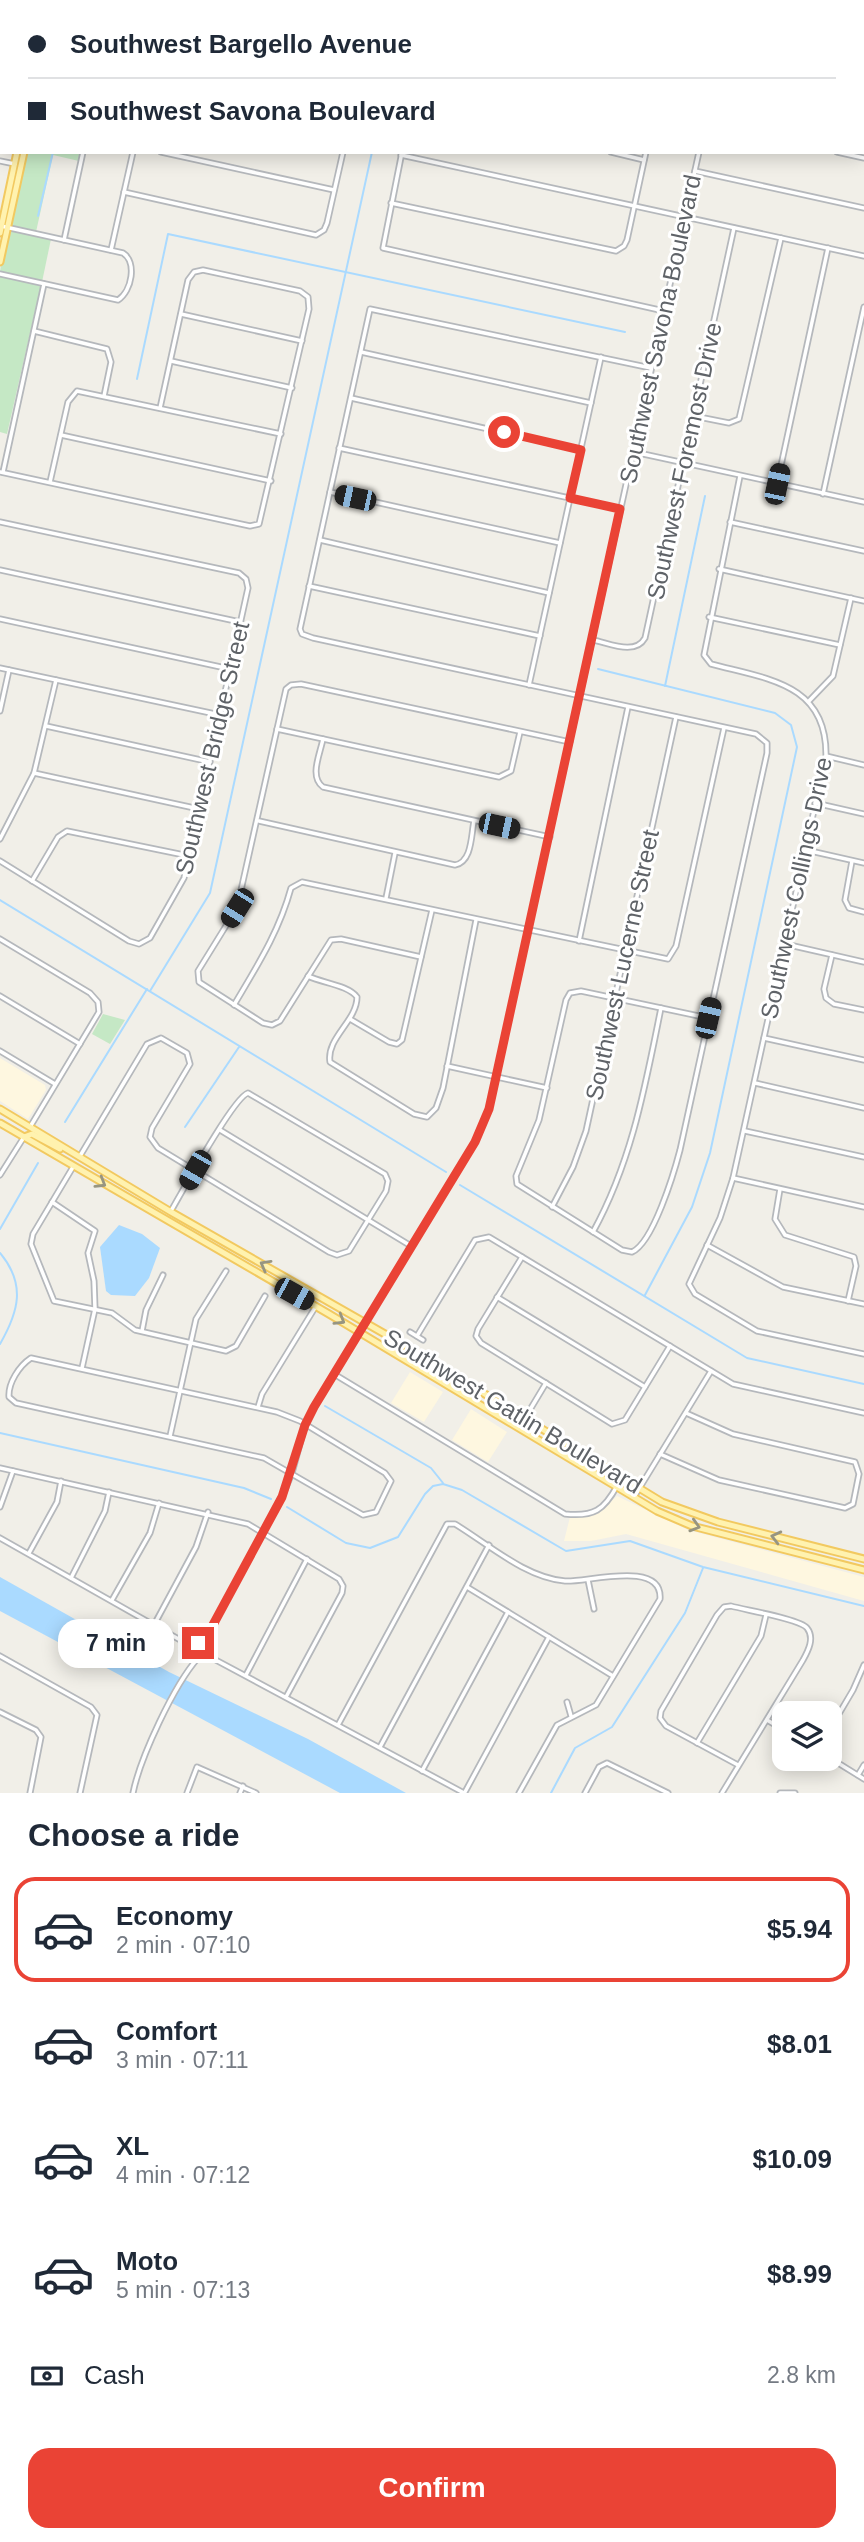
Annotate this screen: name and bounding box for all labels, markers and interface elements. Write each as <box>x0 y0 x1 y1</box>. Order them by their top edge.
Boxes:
text: Southwest Bargello Avenue <box>70 29 412 59</box>
text: Southwest Savona Boulevard <box>70 96 436 126</box>
street label: Southwest Savona Boulevard <box>614 172 706 486</box>
street label: Southwest Foremost Drive <box>641 320 727 602</box>
route start <box>488 416 520 448</box>
car <box>763 461 792 507</box>
car <box>333 483 378 513</box>
street label: Southwest Bridge Street <box>170 619 254 877</box>
street label: Southwest Collings Drive <box>755 755 837 1021</box>
car <box>477 811 522 841</box>
street label: Southwest Lucerne Street <box>580 827 664 1103</box>
car <box>217 885 258 931</box>
car <box>694 995 723 1041</box>
car <box>176 1147 215 1193</box>
one-way arrow <box>93 1175 106 1188</box>
one-way arrow <box>260 1260 273 1273</box>
car <box>271 1275 318 1313</box>
one-way arrow <box>333 1312 346 1325</box>
street label: Southwest Gatlin Boulevard <box>379 1323 647 1499</box>
one-way arrow <box>689 1518 701 1533</box>
one-way arrow <box>770 1531 782 1545</box>
callout: 7 min <box>58 1618 174 1668</box>
route end <box>182 1627 214 1659</box>
text: 7 min <box>86 1630 146 1656</box>
map controls <box>772 1701 842 1771</box>
button: layers <box>772 1701 842 1771</box>
text: Choose a ride <box>28 1817 240 1853</box>
icon: car <box>32 1898 95 1961</box>
text: Economy <box>116 1901 233 1931</box>
text: $5.94 <box>767 1914 832 1944</box>
text: 2 min · 07:10 <box>116 1932 250 1958</box>
icon: car <box>32 2013 95 2076</box>
text: Comfort <box>116 2016 217 2046</box>
text: $8.01 <box>767 2029 832 2059</box>
text: 3 min · 07:11 <box>116 2047 249 2073</box>
icon: car <box>32 2128 95 2191</box>
text: XL <box>116 2131 149 2161</box>
text: $10.09 <box>752 2144 832 2174</box>
text: 4 min · 07:12 <box>116 2162 250 2188</box>
icon: car <box>32 2243 95 2306</box>
text: Moto <box>116 2246 178 2276</box>
text: $8.99 <box>767 2259 832 2289</box>
text: 5 min · 07:13 <box>116 2277 250 2303</box>
icon: cash <box>28 2357 66 2395</box>
text: Cash <box>84 2360 145 2390</box>
text: 2.8 km <box>767 2362 836 2388</box>
button: Confirm <box>28 2448 836 2528</box>

